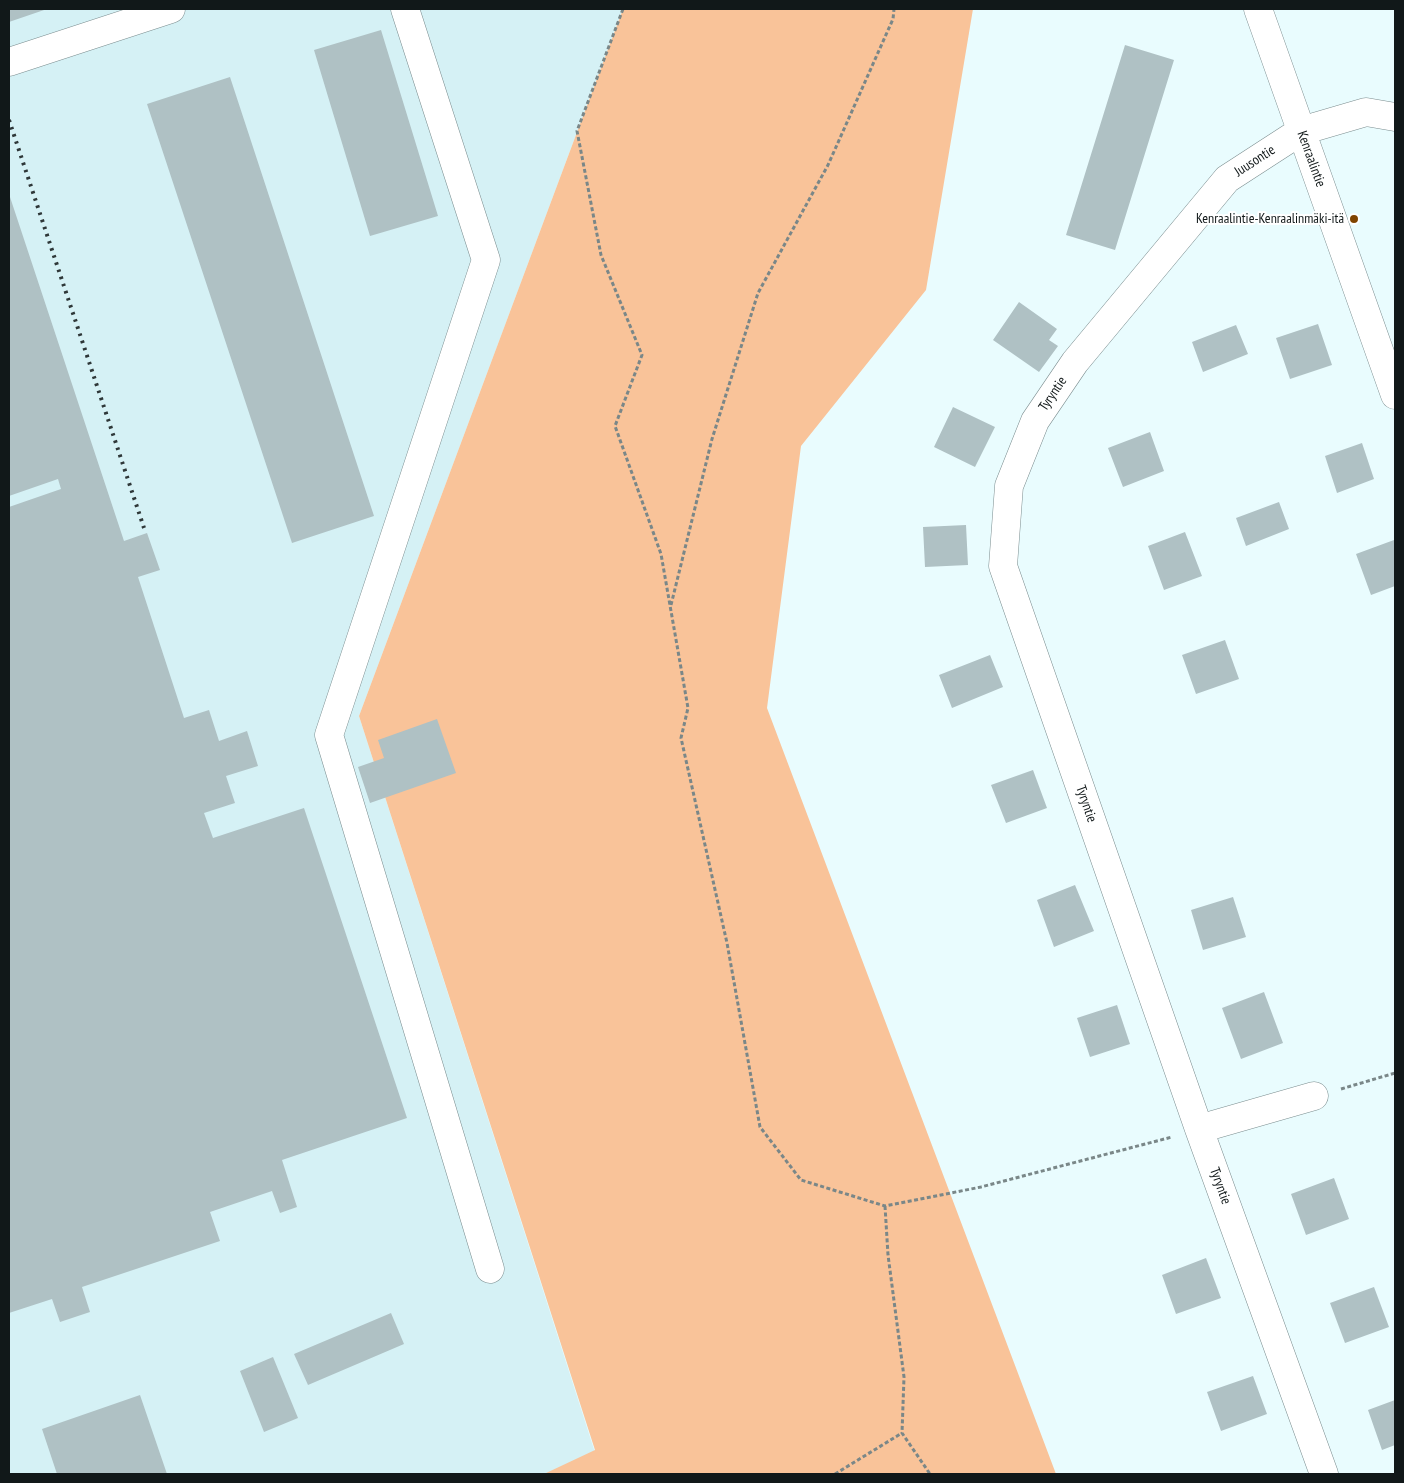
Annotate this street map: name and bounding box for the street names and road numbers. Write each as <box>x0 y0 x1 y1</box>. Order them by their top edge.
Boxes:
street label: Kenraalintie <box>1293 129 1329 189</box>
street label: Juusontie <box>1232 142 1278 180</box>
street label: Tyryntie <box>1035 374 1071 414</box>
street label: Tyryntie <box>1072 783 1100 825</box>
street label: Tyryntie <box>1206 1165 1234 1207</box>

